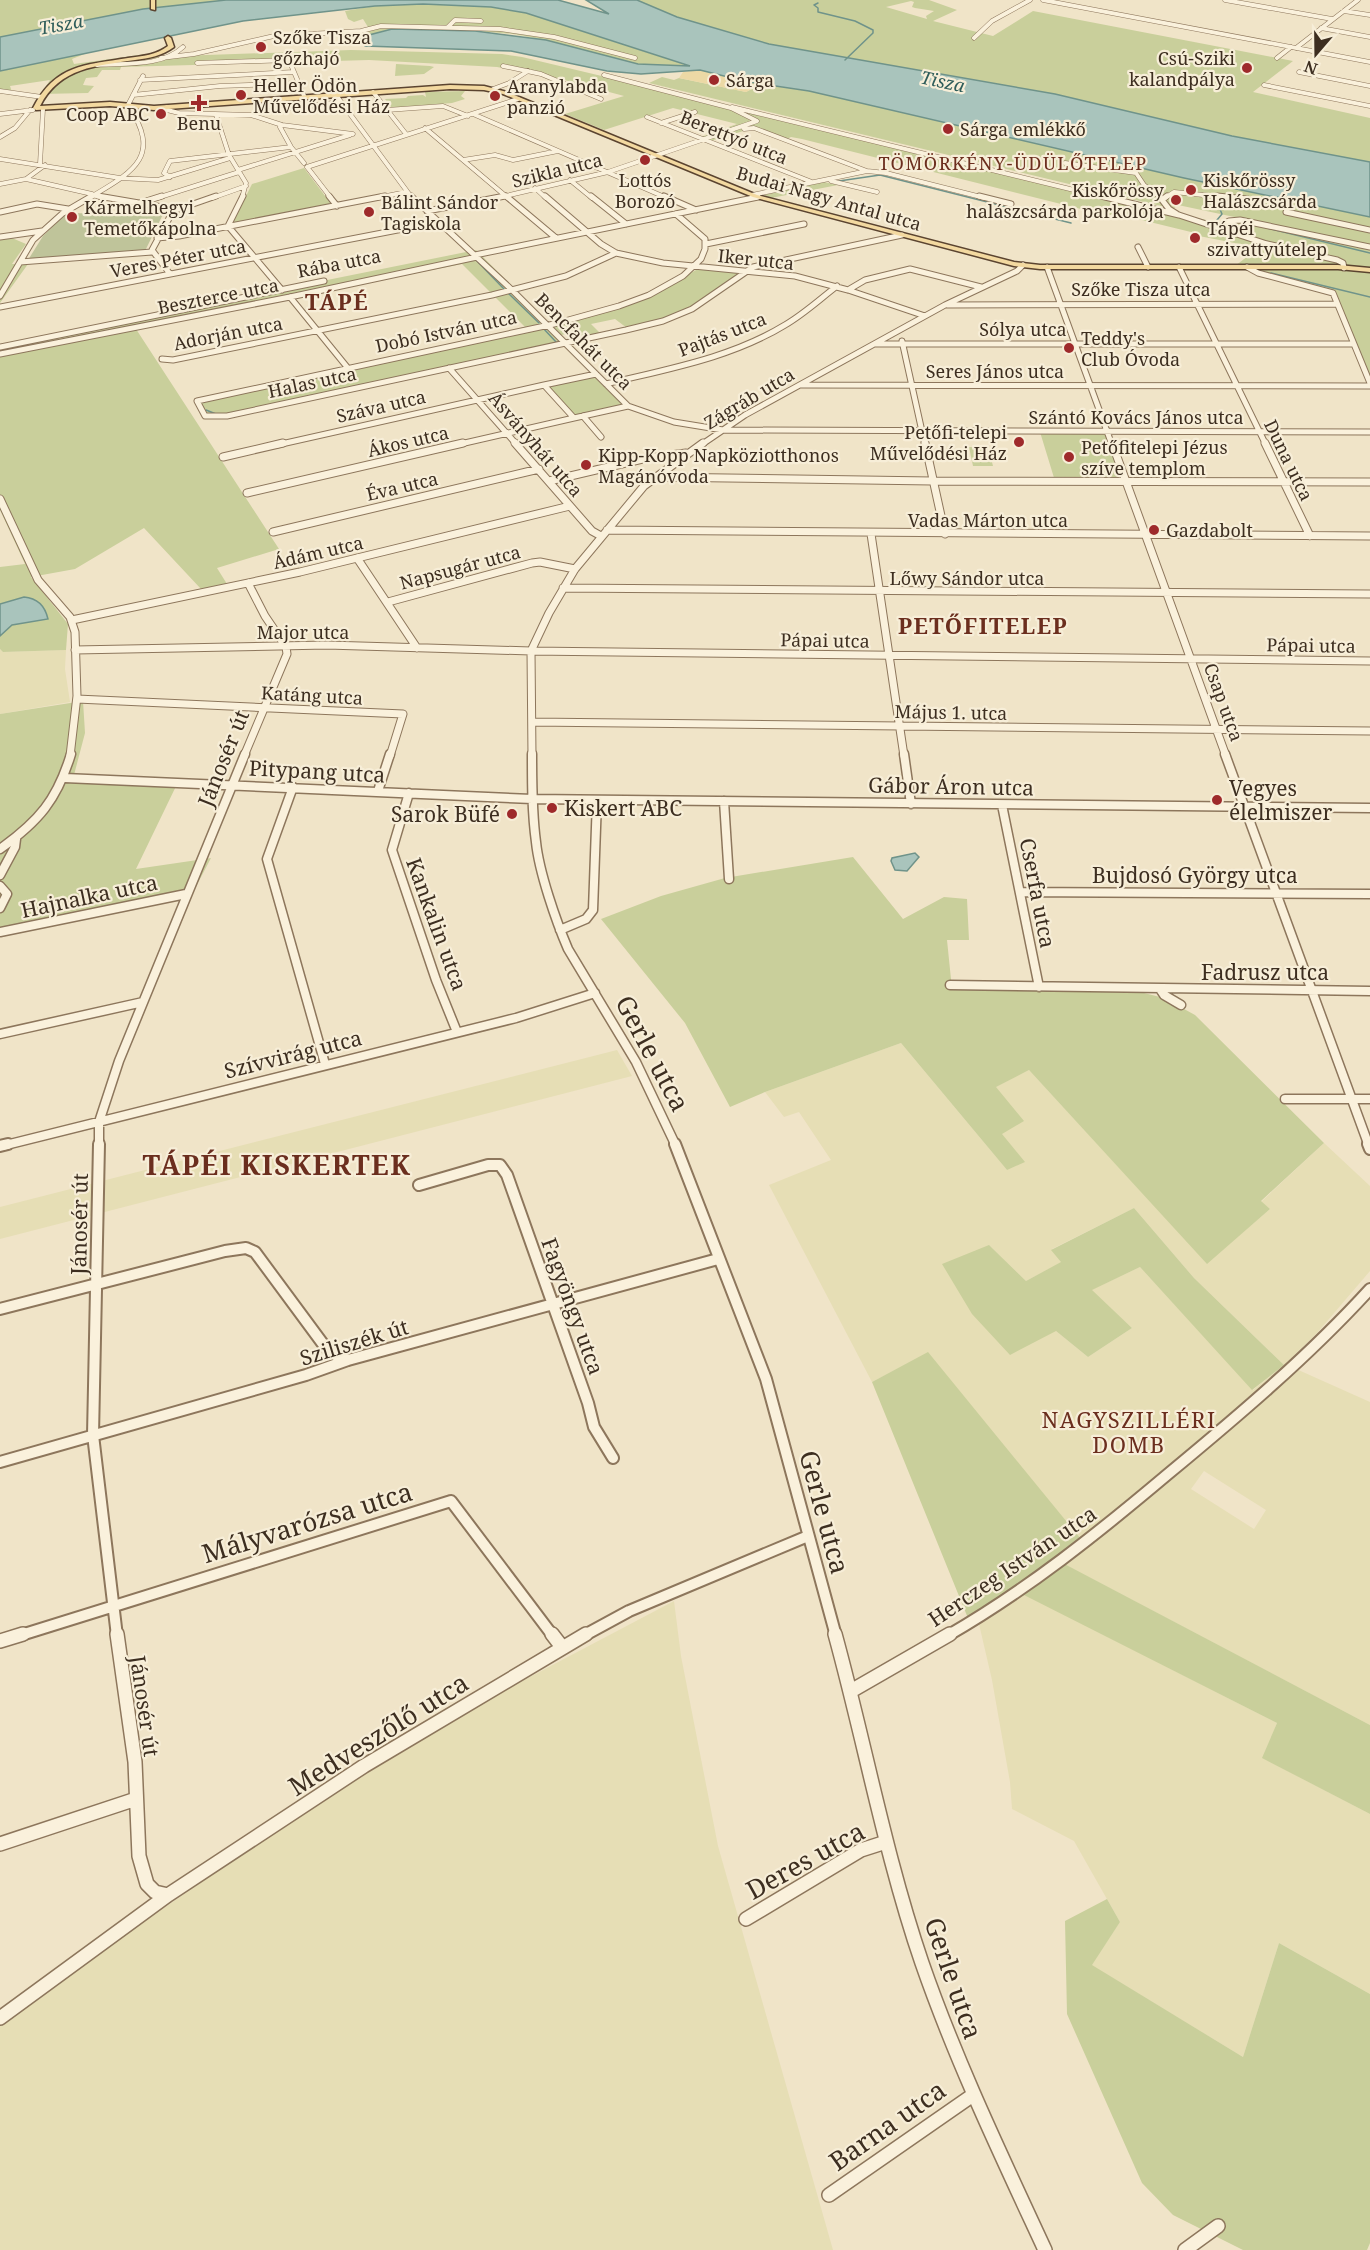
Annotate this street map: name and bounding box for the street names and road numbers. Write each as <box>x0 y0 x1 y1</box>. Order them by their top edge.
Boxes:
street label: Berettyó utca <box>677 104 791 170</box>
street label: Szikla utca <box>509 147 605 193</box>
street label: Budai Nagy Antal utca <box>734 160 924 236</box>
street label: Veres Péter utca <box>108 233 248 283</box>
street label: Rába utca <box>295 243 383 283</box>
street label: Iker utca <box>717 243 795 275</box>
street label: Beszterce utca <box>155 272 281 320</box>
street label: Szőke Tisza utca <box>1071 277 1211 301</box>
street label: Bencfahát utca <box>530 287 638 395</box>
street label: Dobó István utca <box>373 304 519 358</box>
street label: Pajtás utca <box>675 306 769 362</box>
street label: Adorján utca <box>171 311 285 355</box>
street label: Sólya utca <box>979 317 1067 341</box>
street label: Seres János utca <box>926 359 1064 383</box>
street label: Halas utca <box>266 361 358 403</box>
street label: Zágráb utca <box>699 362 799 434</box>
street label: Száva utca <box>334 384 428 428</box>
street label: Ásványhát utca <box>484 386 588 502</box>
street label: Szántó Kovács János utca <box>1028 405 1244 429</box>
street label: Duna utca <box>1259 415 1319 505</box>
street label: Ákos utca <box>365 420 451 462</box>
street label: Éva utca <box>364 466 440 506</box>
street label: Vadas Márton utca <box>908 508 1068 532</box>
street label: Ádám utca <box>270 530 366 574</box>
street label: Napsugár utca <box>397 539 523 595</box>
street label: Lőwy Sándor utca <box>890 566 1044 590</box>
street label: Major utca <box>257 620 349 644</box>
street label: Pápai utca <box>780 627 870 653</box>
street label: Pápai utca <box>1266 632 1356 658</box>
street label: Csap utca <box>1199 659 1249 745</box>
street label: Katáng utca <box>260 680 364 710</box>
street label: Május 1. utca <box>894 699 1008 725</box>
street label: Jánosér út <box>191 706 255 811</box>
street label: Pitypang utca <box>248 753 386 789</box>
street label: Gábor Áron utca <box>868 771 1034 801</box>
street label: Cserfa utca <box>1014 836 1062 950</box>
street label: Kankalin utca <box>400 854 474 994</box>
street label: Bujdosó György utca <box>1092 861 1298 889</box>
street label: Hajnalka utca <box>18 868 160 924</box>
street label: Fadrusz utca <box>1201 958 1329 986</box>
street label: Gerle utca <box>607 989 699 1117</box>
street label: Szívvirág utca <box>221 1023 365 1085</box>
street label: Jánosér út <box>64 1173 94 1276</box>
street label: Fagyöngy utca <box>535 1234 611 1378</box>
street label: Sziliszék út <box>296 1312 412 1372</box>
street label: Gerle utca <box>791 1446 859 1578</box>
street label: Mályvarózsa utca <box>197 1473 417 1571</box>
street label: Herczeg István utca <box>922 1499 1102 1633</box>
street label: Jánosér út <box>124 1653 166 1758</box>
street label: Medveszőlő utca <box>281 1664 475 1804</box>
street label: Deres utca <box>739 1813 871 1907</box>
street label: Gerle utca <box>916 1912 992 2044</box>
street label: Barna utca <box>821 2071 953 2179</box>

